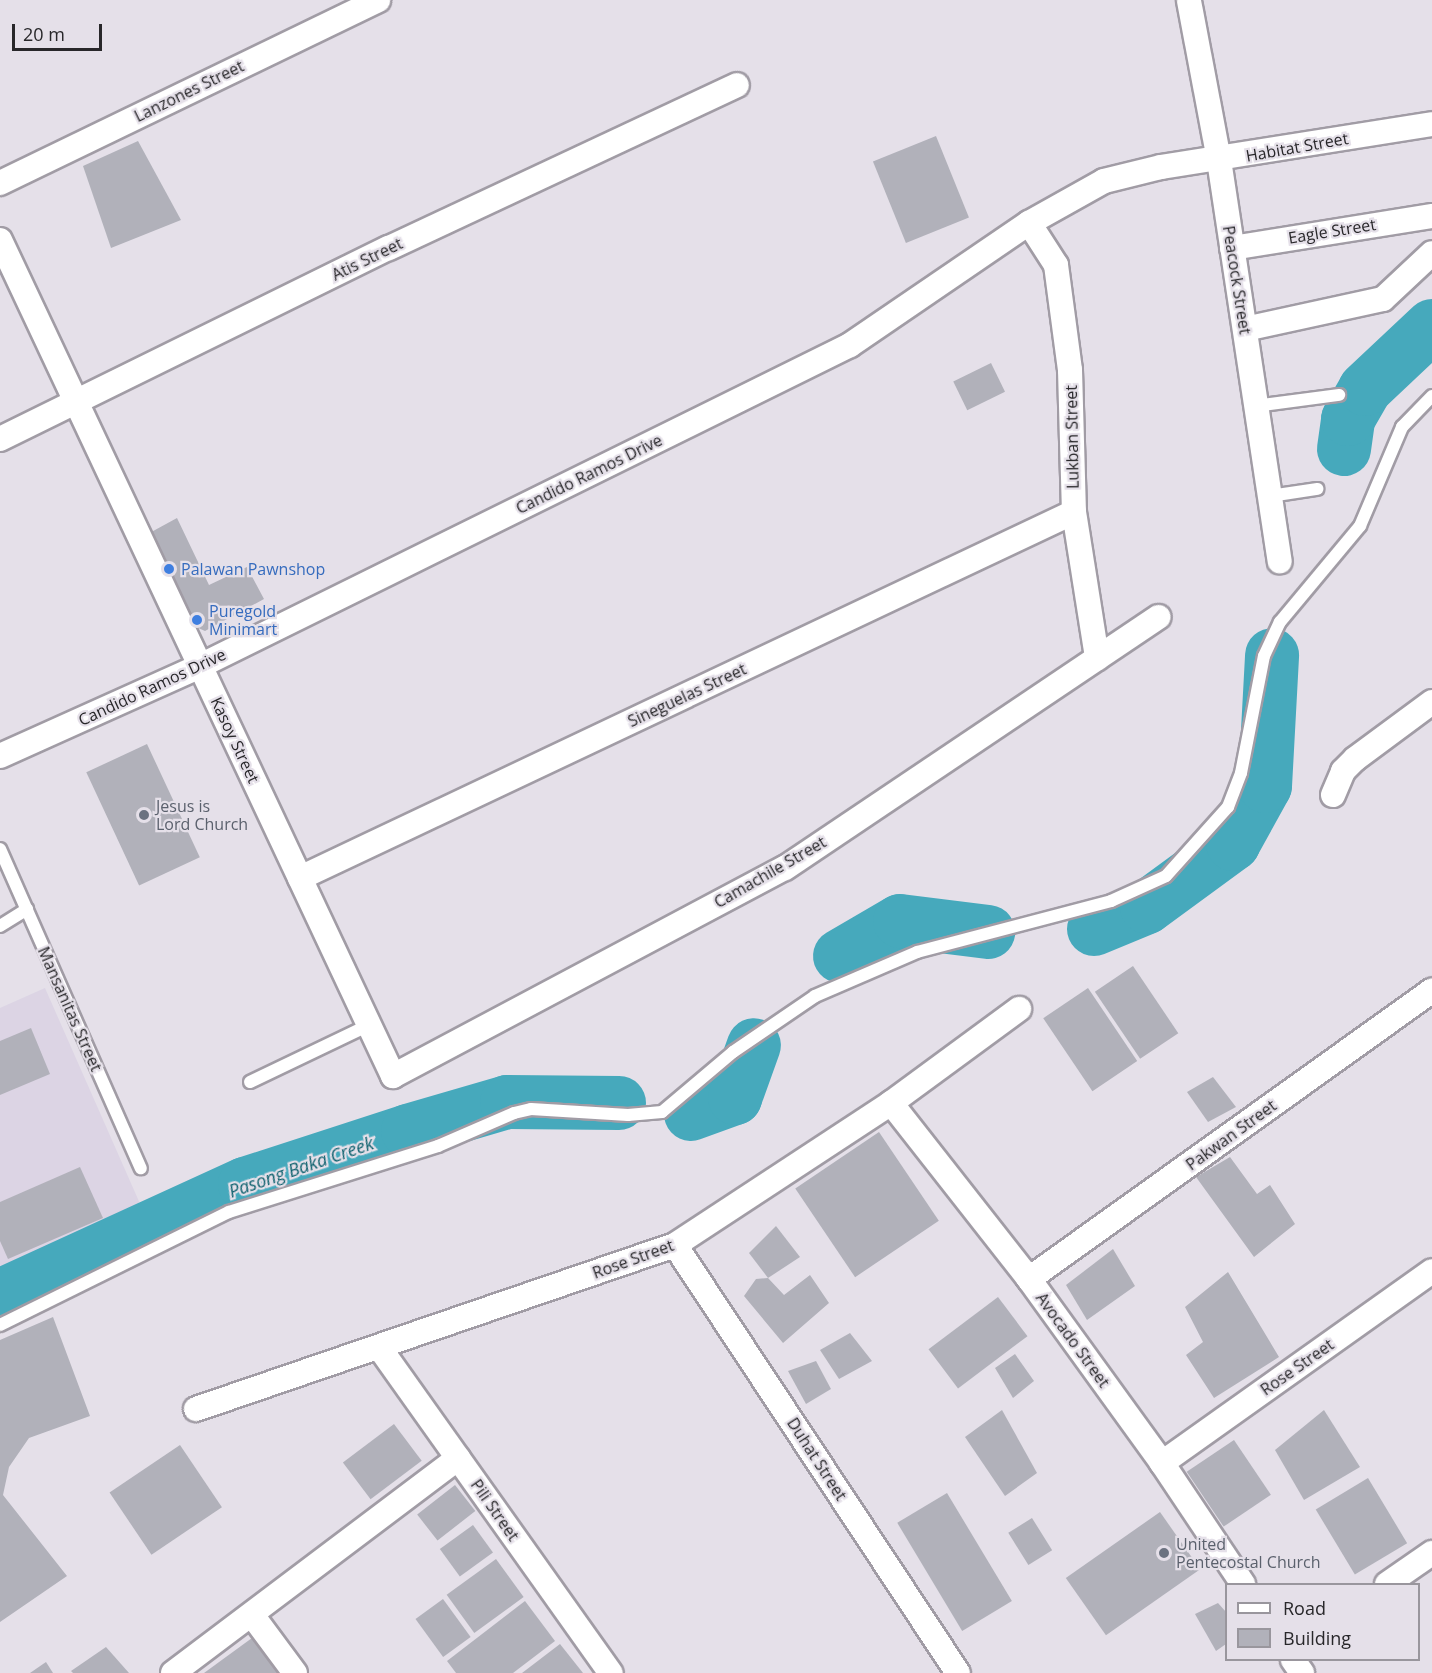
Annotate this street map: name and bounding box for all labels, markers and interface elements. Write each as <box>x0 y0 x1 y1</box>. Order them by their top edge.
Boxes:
scale bar <box>15 12 105 50</box>
text: 20 m <box>23 22 65 46</box>
street label: Lanzones Street <box>131 56 247 126</box>
street label: Habitat Street <box>1244 129 1350 165</box>
street label: Eagle Street <box>1287 215 1377 247</box>
street label: Peacock Street <box>1219 224 1255 336</box>
street label: Atis Street <box>328 234 406 284</box>
street label: Lukban Street <box>1061 385 1083 489</box>
street label: Candido Ramos Drive <box>513 430 665 518</box>
place label: Palawan Pawnshop <box>181 559 325 579</box>
marker: Palawan Pawnshop <box>162 562 176 576</box>
place label: Puregold Minimart <box>209 601 277 639</box>
marker: Puregold Minimart <box>190 613 204 627</box>
street label: Candido Ramos Drive <box>75 644 229 730</box>
street label: Sineguelas Street <box>625 659 749 731</box>
street label: Kasoy Street <box>207 694 263 786</box>
place label: Jesus is Lord Church <box>156 796 248 834</box>
marker: Jesus is Lord Church <box>137 808 151 822</box>
street label: Camachile Street <box>711 832 829 912</box>
street label: Mansanitas Street <box>34 944 106 1074</box>
street label: Pakwan Street <box>1182 1096 1280 1174</box>
water label: Pasong Baka Creek <box>226 1132 376 1202</box>
street label: Rose Street <box>590 1235 676 1283</box>
street label: Avocado Street <box>1032 1289 1114 1391</box>
street label: Rose Street <box>1257 1335 1337 1399</box>
street label: Duhat Street <box>783 1414 851 1504</box>
street label: Pili Street <box>467 1476 523 1544</box>
place label: United Pentecostal Church <box>1176 1534 1321 1572</box>
marker: United Pentecostal Church <box>1157 1546 1171 1560</box>
legend <box>1225 1583 1420 1661</box>
text: Road <box>1283 1596 1326 1620</box>
text: Building <box>1283 1626 1351 1650</box>

